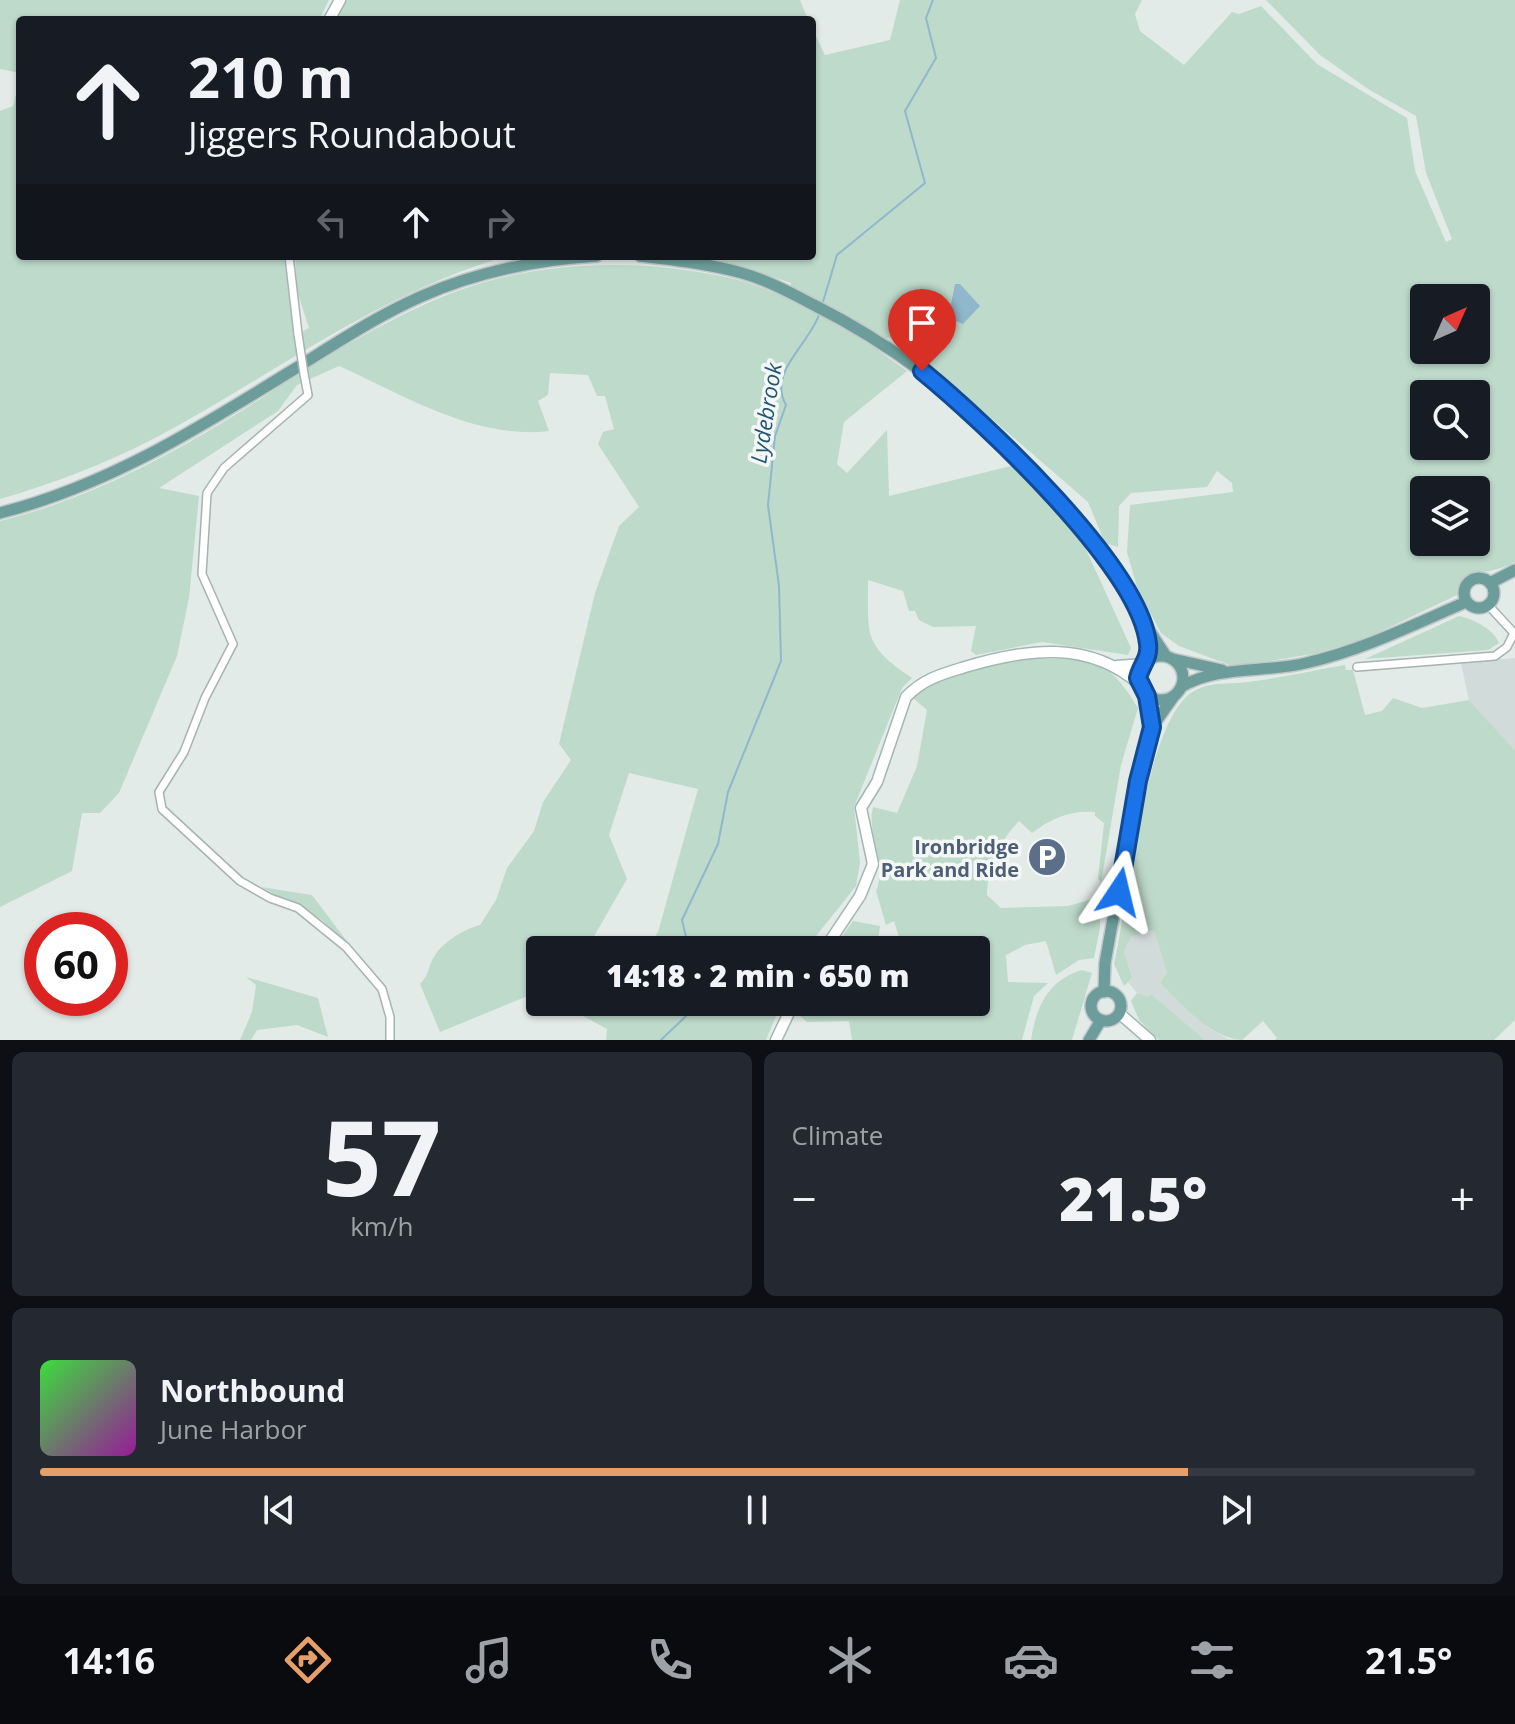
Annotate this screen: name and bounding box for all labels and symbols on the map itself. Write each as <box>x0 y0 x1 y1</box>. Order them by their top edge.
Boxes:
north arrow <box>1410 284 1490 364</box>
pin <box>888 289 956 371</box>
water label: Lydebrook <box>742 359 788 465</box>
place label: Ironbridge Park and Ride <box>881 833 1019 883</box>
parking icon: Ironbridge Park and Ride <box>1026 836 1068 878</box>
position arrow <box>1077 850 1161 934</box>
speed limit sign: 60 <box>24 912 128 1016</box>

